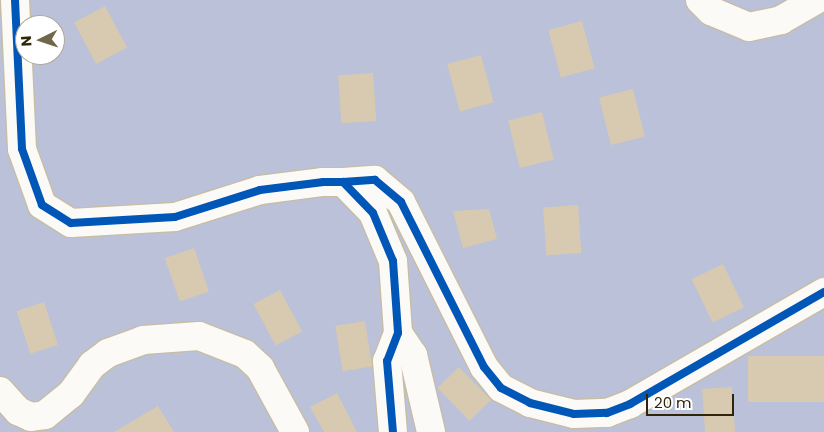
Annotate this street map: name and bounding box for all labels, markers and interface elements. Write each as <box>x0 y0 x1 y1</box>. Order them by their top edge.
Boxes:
north arrow <box>15 15 65 65</box>
text: N <box>16 35 36 47</box>
scale bar <box>649 384 736 416</box>
text: 20 m <box>654 392 692 413</box>

